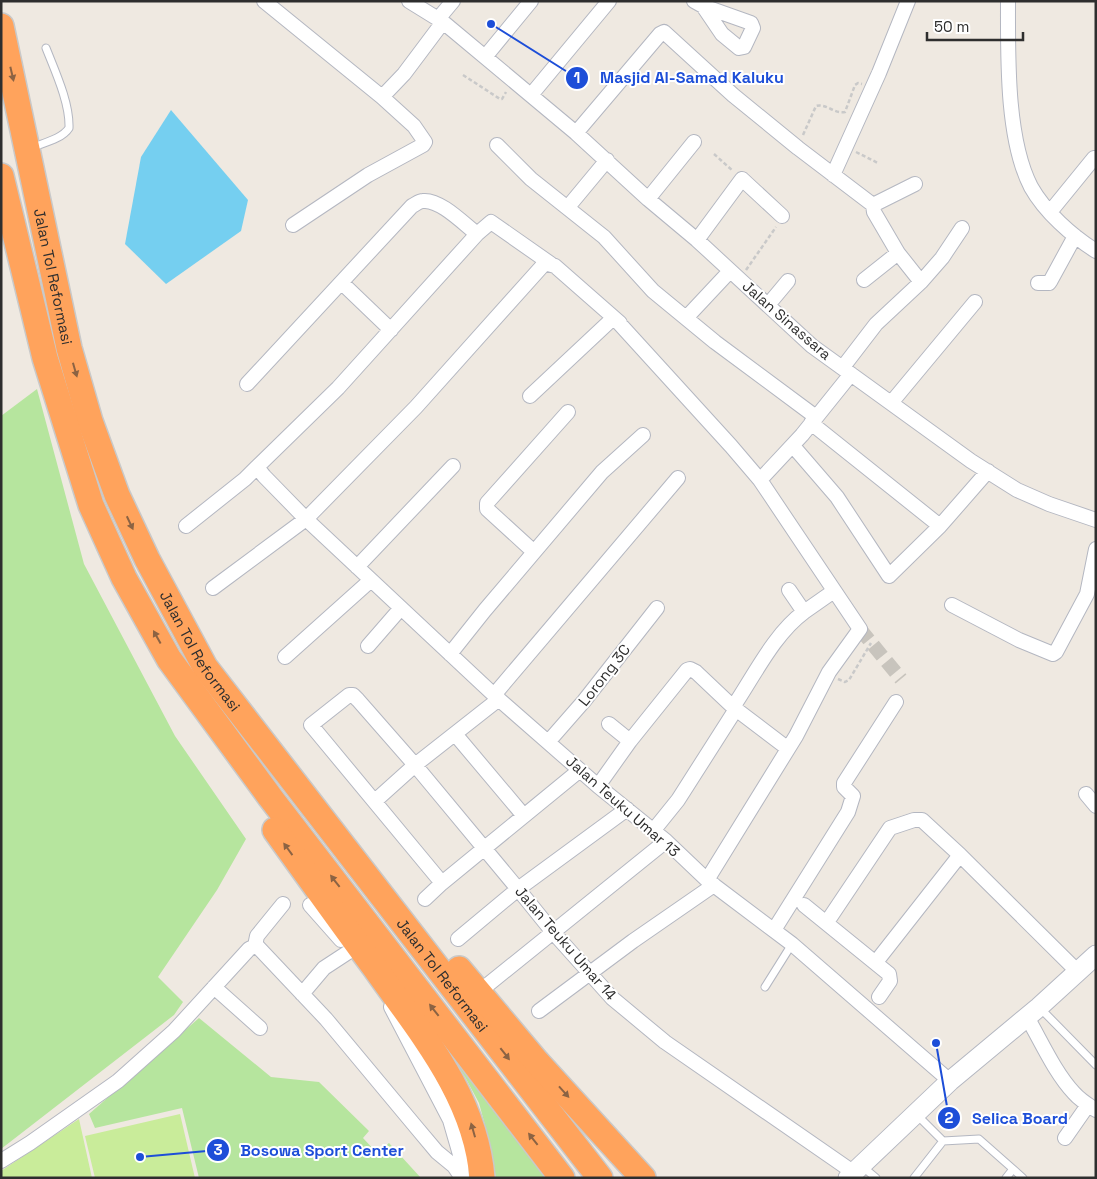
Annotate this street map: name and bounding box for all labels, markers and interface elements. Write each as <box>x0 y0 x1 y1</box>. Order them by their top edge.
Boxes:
scale bar <box>927 10 1023 42</box>
text: 50 m <box>934 17 969 36</box>
callout: Masjid Al-Samad Kaluku <box>565 62 794 93</box>
one-way arrow <box>8 66 16 81</box>
text: Masjid Al-Samad Kaluku <box>600 67 784 88</box>
text: 1 <box>574 68 580 87</box>
street label: Jalan Tol Reformasi <box>30 207 78 346</box>
street label: Jalan Sinassara <box>739 276 836 364</box>
one-way arrow <box>72 362 80 377</box>
one-way arrow <box>126 516 134 530</box>
street label: Jalan Tol Reformasi <box>156 587 245 715</box>
one-way arrow <box>152 630 161 644</box>
street label: Lorong 3C <box>574 640 634 710</box>
street label: Jalan Teuku Umar 13 <box>562 751 684 861</box>
one-way arrow <box>283 843 294 856</box>
one-way arrow <box>329 875 340 888</box>
street label: Jalan Teuku Umar 14 <box>511 882 621 1004</box>
street label: Jalan Tol Reformasi <box>393 914 493 1035</box>
one-way arrow <box>428 1004 439 1017</box>
one-way arrow <box>499 1048 510 1061</box>
one-way arrow <box>558 1085 570 1097</box>
callout: Selica Board <box>937 1102 1078 1133</box>
text: 2 <box>945 1108 954 1127</box>
text: Selica Board <box>972 1108 1068 1129</box>
one-way arrow <box>469 1123 477 1138</box>
one-way arrow <box>527 1133 538 1146</box>
callout: Bosowa Sport Center <box>206 1135 414 1166</box>
text: 3 <box>213 1140 223 1159</box>
text: Bosowa Sport Center <box>240 1140 404 1161</box>

